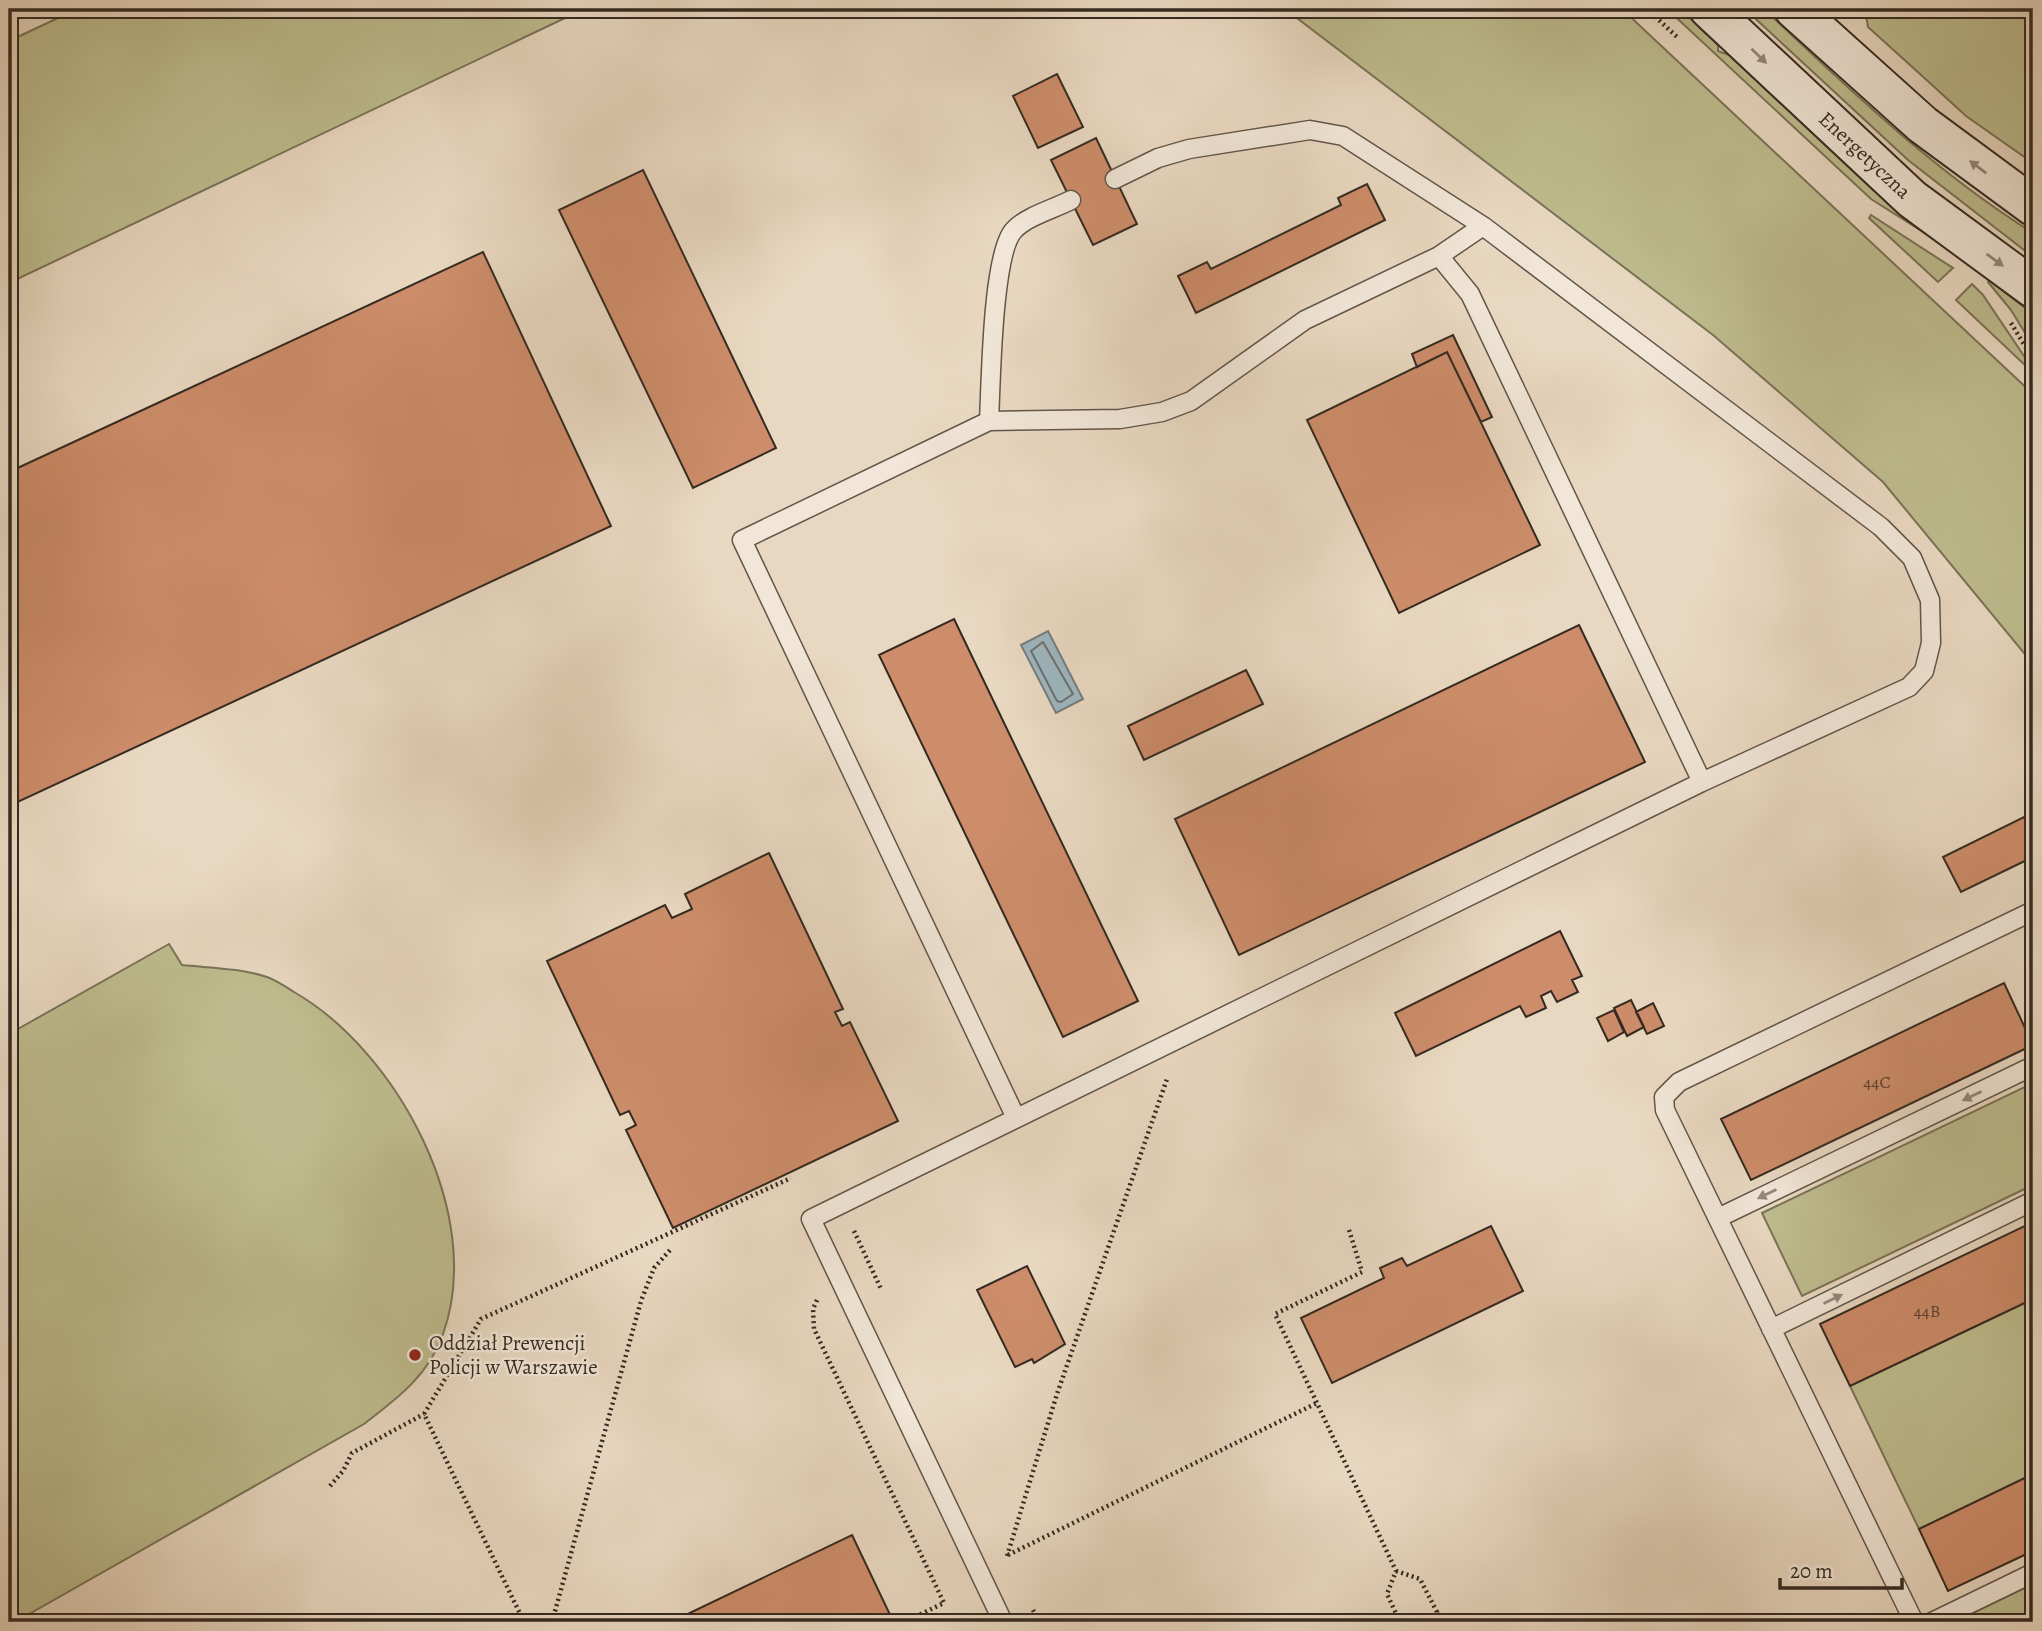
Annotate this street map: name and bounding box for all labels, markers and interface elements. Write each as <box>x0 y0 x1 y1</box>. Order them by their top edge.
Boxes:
one-way arrow <box>1750 47 1767 63</box>
street label: Energetyczna <box>1813 105 1917 205</box>
one-way arrow <box>1969 160 1987 174</box>
one-way arrow <box>1986 252 2004 266</box>
house number: 44C <box>1863 1070 1891 1094</box>
one-way arrow <box>1962 1090 1982 1101</box>
one-way arrow <box>1757 1189 1777 1200</box>
one-way arrow <box>1823 1293 1843 1304</box>
house number: 44B <box>1913 1299 1941 1323</box>
place label: Oddział Prewencji Policji w Warszawie <box>429 1329 598 1381</box>
marker: Oddział Prewencji Policji w Warszawie <box>407 1347 423 1363</box>
scale bar <box>1780 1547 1902 1591</box>
text: 20 m <box>1790 1557 1833 1585</box>

